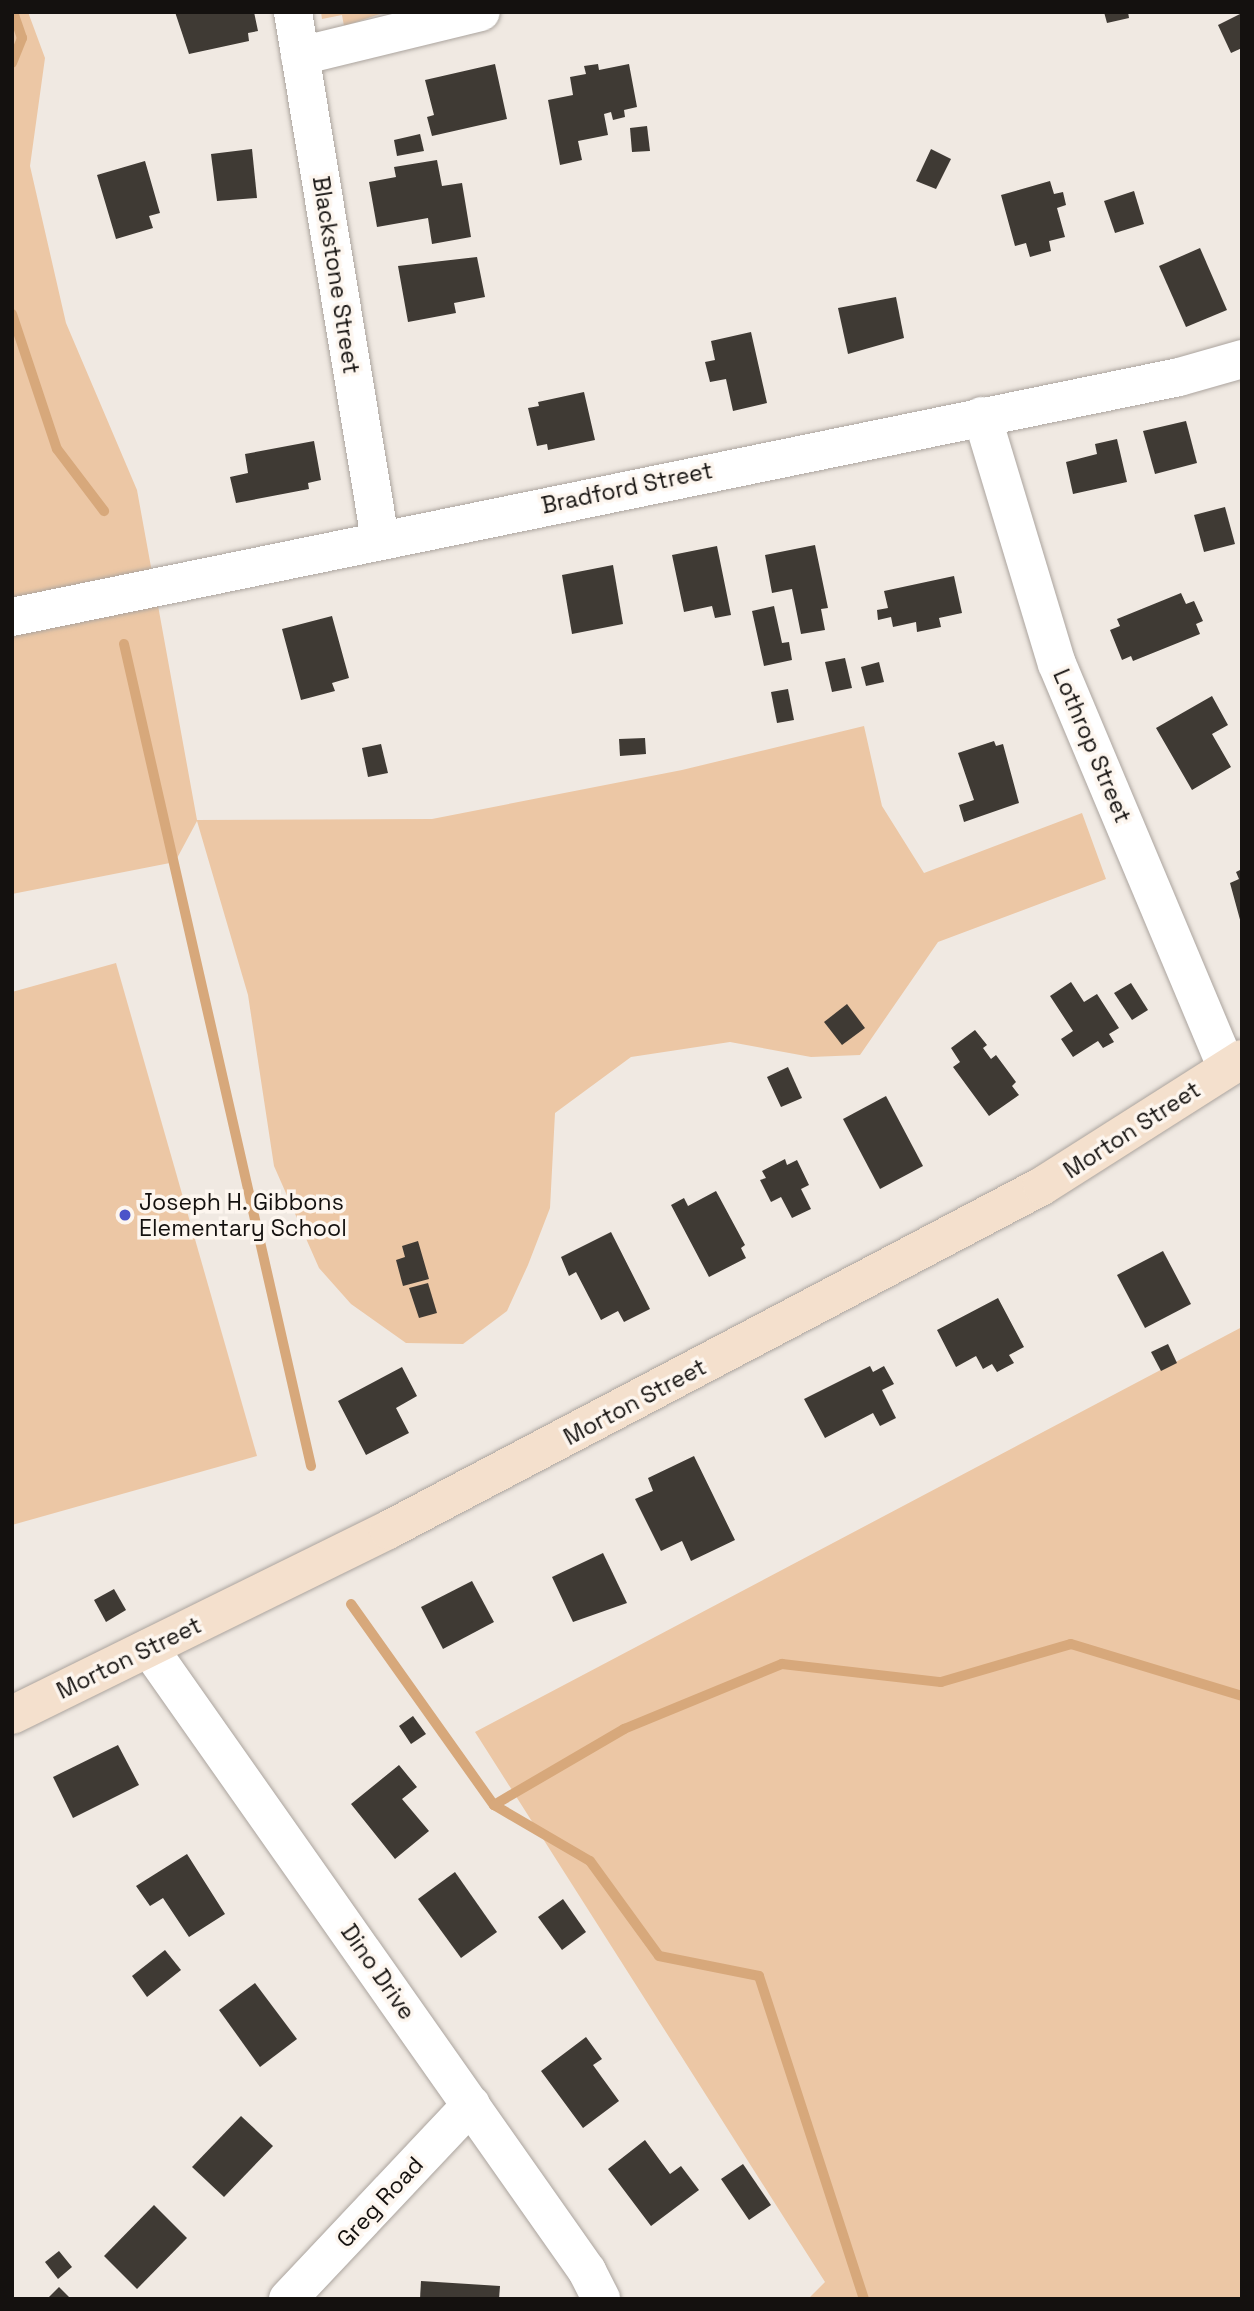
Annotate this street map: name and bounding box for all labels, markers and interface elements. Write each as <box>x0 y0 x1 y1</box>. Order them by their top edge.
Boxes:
street label: Blackstone Street <box>307 174 365 376</box>
street label: Bradford Street <box>539 456 715 520</box>
street label: Lothrop Street <box>1047 665 1137 827</box>
street label: Morton Street <box>1058 1076 1206 1184</box>
place label: Joseph H. Gibbons Elementary School <box>139 1188 347 1242</box>
marker: Joseph H. Gibbons Elementary School <box>117 1207 133 1223</box>
street label: Morton Street <box>559 1353 711 1451</box>
street label: Morton Street <box>52 1611 206 1705</box>
street label: Dino Drive <box>335 1919 421 2025</box>
street label: Greg Road <box>331 2151 429 2253</box>

